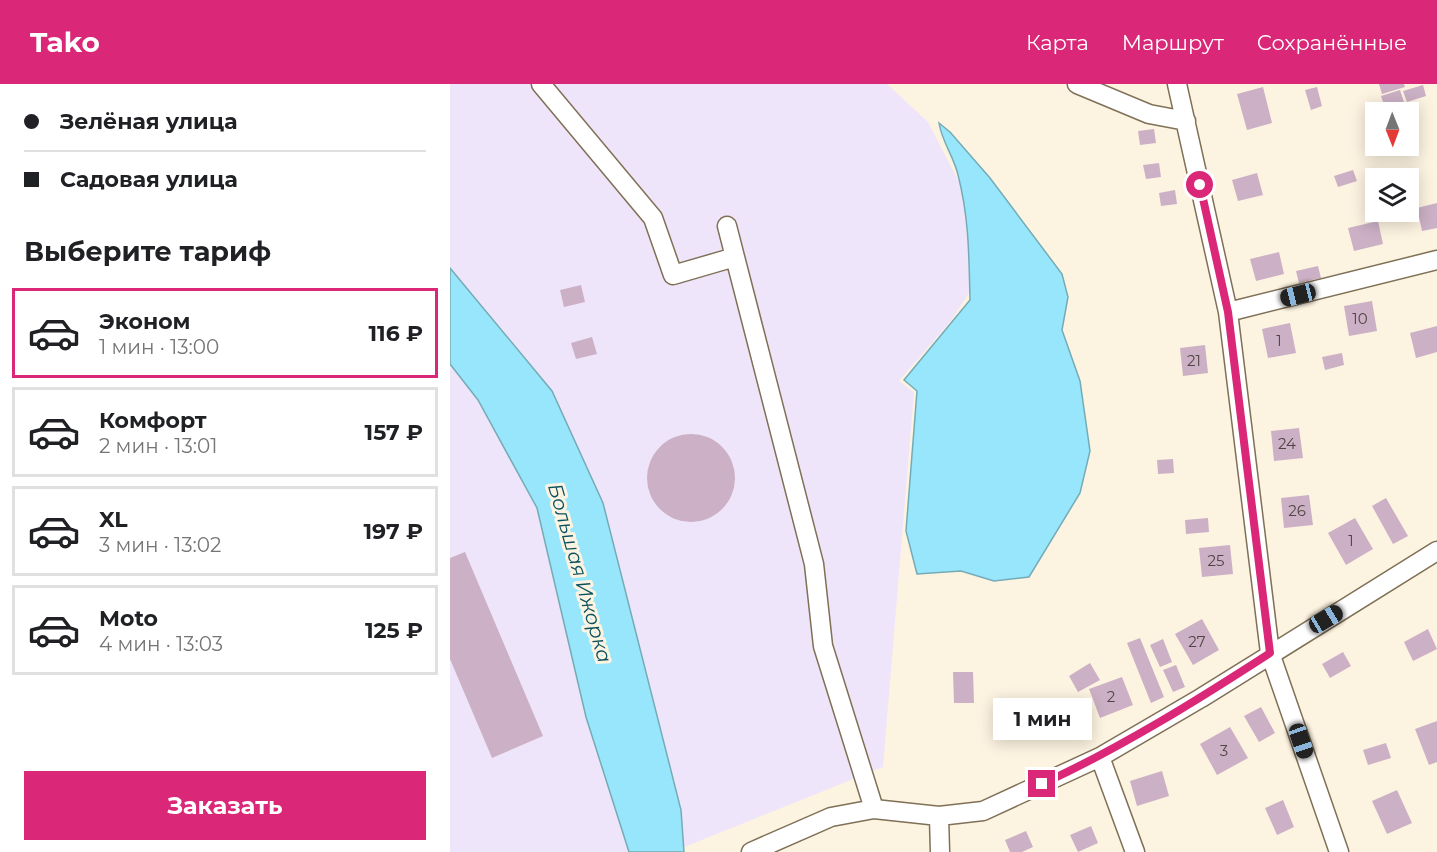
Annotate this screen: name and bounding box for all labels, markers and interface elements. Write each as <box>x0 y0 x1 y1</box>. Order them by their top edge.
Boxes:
text: Tako <box>30 25 100 59</box>
text: Карта <box>1026 30 1089 55</box>
text: Маршрут <box>1122 30 1224 55</box>
text: Сохранённые <box>1257 30 1407 55</box>
north arrow <box>1365 102 1419 156</box>
map controls <box>1365 102 1419 222</box>
text: Зелёная улица <box>60 108 238 135</box>
text: Садовая улица <box>60 166 238 193</box>
button: layers <box>1365 168 1419 222</box>
route start <box>1186 171 1213 198</box>
text: Выберите тариф <box>24 235 271 268</box>
car <box>1278 282 1318 308</box>
icon: car <box>27 306 81 360</box>
text: Эконом <box>99 308 190 335</box>
house number: 10 <box>1352 309 1368 328</box>
text: 116 ₽ <box>368 320 423 347</box>
house number: 1 <box>1276 331 1282 350</box>
text: 1 мин · 13:00 <box>99 335 219 359</box>
house number: 21 <box>1187 351 1201 370</box>
icon: car <box>27 405 81 459</box>
text: Комфорт <box>99 407 207 434</box>
text: 157 ₽ <box>365 419 423 446</box>
text: 2 мин · 13:01 <box>99 434 217 458</box>
house number: 24 <box>1278 434 1296 453</box>
water label: Большая Ижорка <box>543 481 617 665</box>
house number: 26 <box>1288 501 1306 520</box>
icon: car <box>27 504 81 558</box>
text: XL <box>99 506 128 533</box>
text: 197 ₽ <box>364 518 423 545</box>
house number: 1 <box>1348 531 1354 550</box>
text: 3 мин · 13:02 <box>99 533 221 557</box>
house number: 25 <box>1207 551 1225 570</box>
car <box>1306 602 1346 636</box>
icon: car <box>27 603 81 657</box>
text: Moto <box>99 605 158 632</box>
text: 125 ₽ <box>365 617 423 644</box>
text: 4 мин · 13:03 <box>99 632 223 656</box>
house number: 27 <box>1188 632 1206 651</box>
house number: 2 <box>1107 687 1115 706</box>
callout: 1 мин <box>992 697 1092 739</box>
text: 1 мин <box>1014 707 1071 731</box>
car <box>1287 721 1315 761</box>
house number: 3 <box>1220 741 1228 760</box>
route end <box>1028 770 1055 797</box>
button: Заказать <box>24 771 426 840</box>

